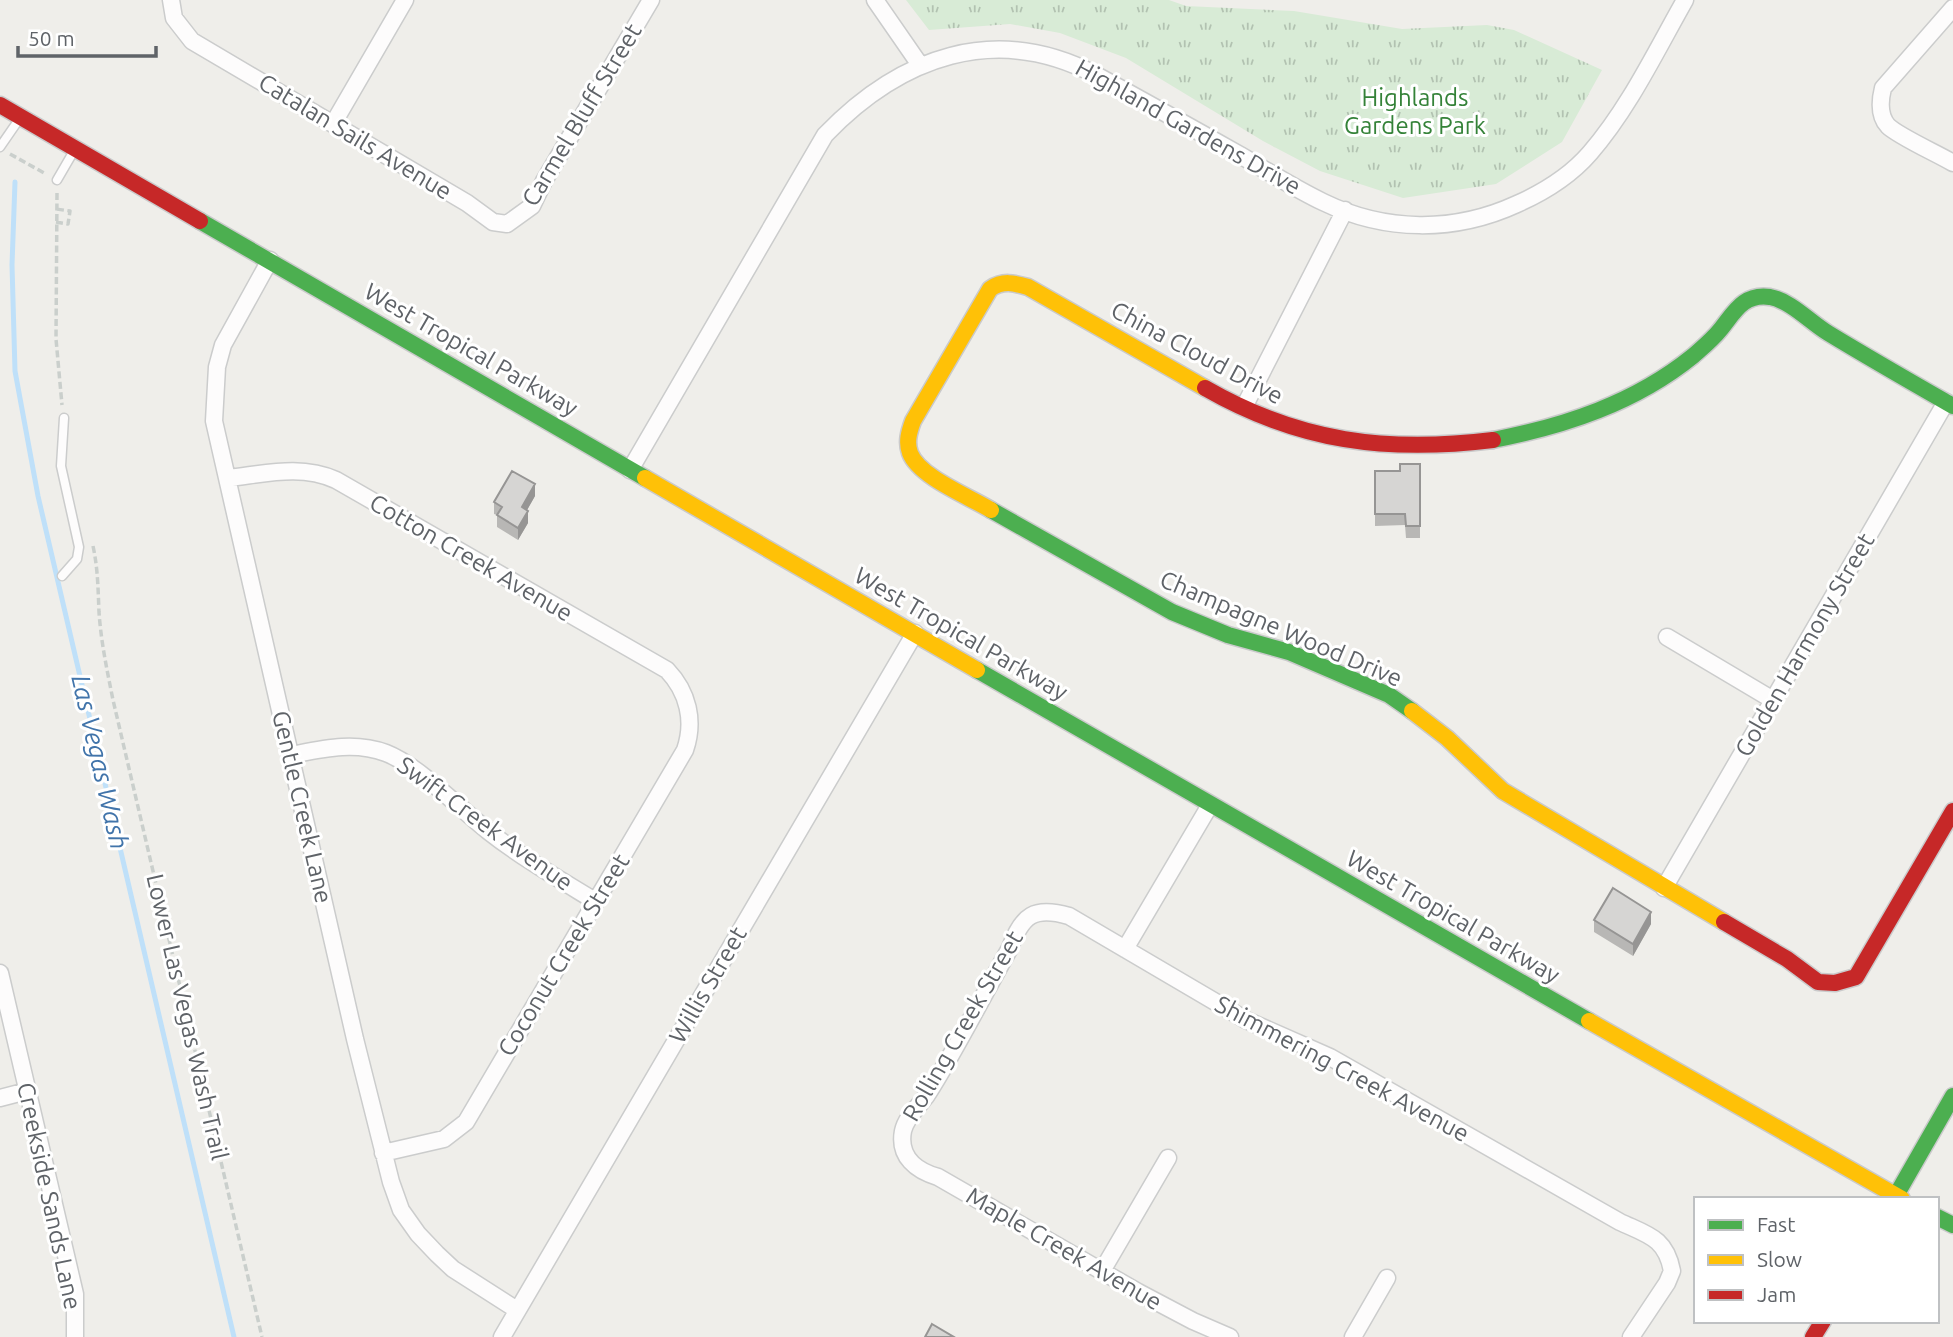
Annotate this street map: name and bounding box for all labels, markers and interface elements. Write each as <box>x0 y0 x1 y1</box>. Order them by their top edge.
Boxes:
scale bar <box>18 14 156 58</box>
street label: Carmel Bluff Street <box>516 18 647 211</box>
text: 50 m <box>28 26 75 50</box>
street label: Highland Gardens Drive <box>1071 53 1305 200</box>
street label: Catalan Sails Avenue <box>254 68 457 205</box>
park label: Highlands Gardens Park <box>1344 84 1486 139</box>
street label: West Tropical Parkway <box>360 278 583 422</box>
street label: China Cloud Drive <box>1107 296 1288 409</box>
street label: Cotton Creek Avenue <box>365 488 577 627</box>
street label: Golden Harmony Street <box>1730 528 1880 761</box>
street label: West Tropical Parkway <box>850 562 1073 706</box>
street label: Champagne Wood Drive <box>1156 565 1406 692</box>
water label: Las Vegas Wash <box>66 672 135 852</box>
street label: Gentle Creek Lane <box>267 708 338 906</box>
street label: Swift Creek Avenue <box>392 751 578 896</box>
street label: West Tropical Parkway <box>1342 845 1565 989</box>
street label: Coconut Creek Street <box>492 848 635 1061</box>
street label: Lower Las Vegas Wash Trail <box>141 871 234 1162</box>
street label: Willis Street <box>663 921 752 1048</box>
street label: Rolling Creek Street <box>897 925 1028 1126</box>
street label: Shimmering Creek Avenue <box>1211 990 1474 1147</box>
street label: Creekside Sands Lane <box>12 1080 87 1312</box>
street label: Maple Creek Avenue <box>962 1182 1167 1316</box>
legend <box>1694 1197 1939 1323</box>
text: Fast <box>1757 1212 1795 1236</box>
text: Slow <box>1757 1247 1802 1271</box>
text: Jam <box>1757 1282 1796 1306</box>

